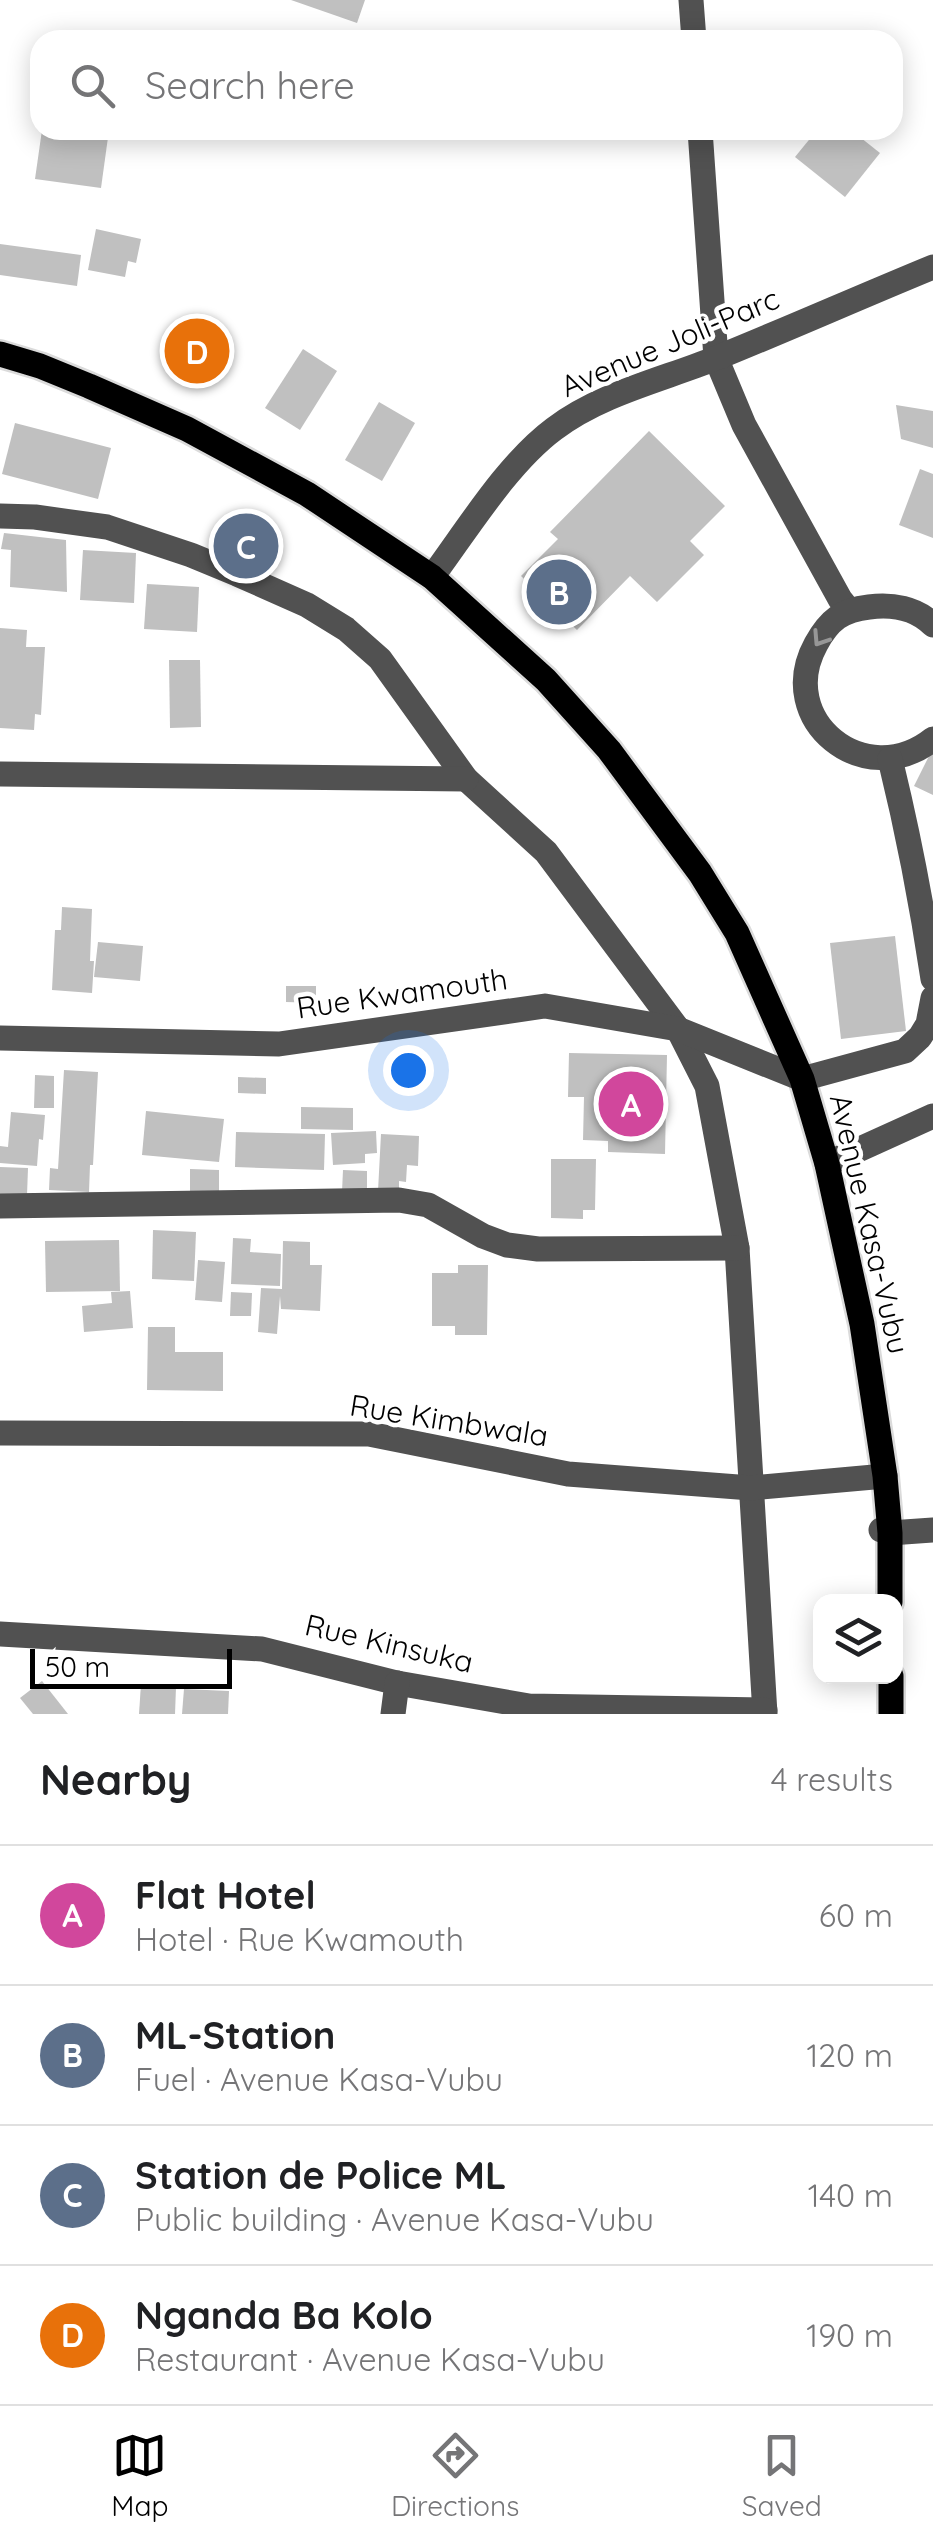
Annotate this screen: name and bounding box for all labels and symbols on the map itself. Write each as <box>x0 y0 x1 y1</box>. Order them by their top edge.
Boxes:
street label: Avenue Joli-Parc <box>555 279 784 405</box>
pin: D <box>164 314 230 388</box>
pin: C <box>214 508 278 584</box>
pin: B <box>526 554 592 630</box>
one-way arrow <box>813 629 832 647</box>
street label: Rue Kwamouth <box>294 959 510 1027</box>
your location <box>383 1045 434 1096</box>
pin: A <box>598 1066 664 1142</box>
street label: Avenue Kasa-Vubu <box>822 1090 918 1357</box>
street label: Rue Kimbwala <box>347 1386 551 1454</box>
street label: Rue Kinsuka <box>302 1605 477 1681</box>
scale bar <box>30 1644 232 1688</box>

